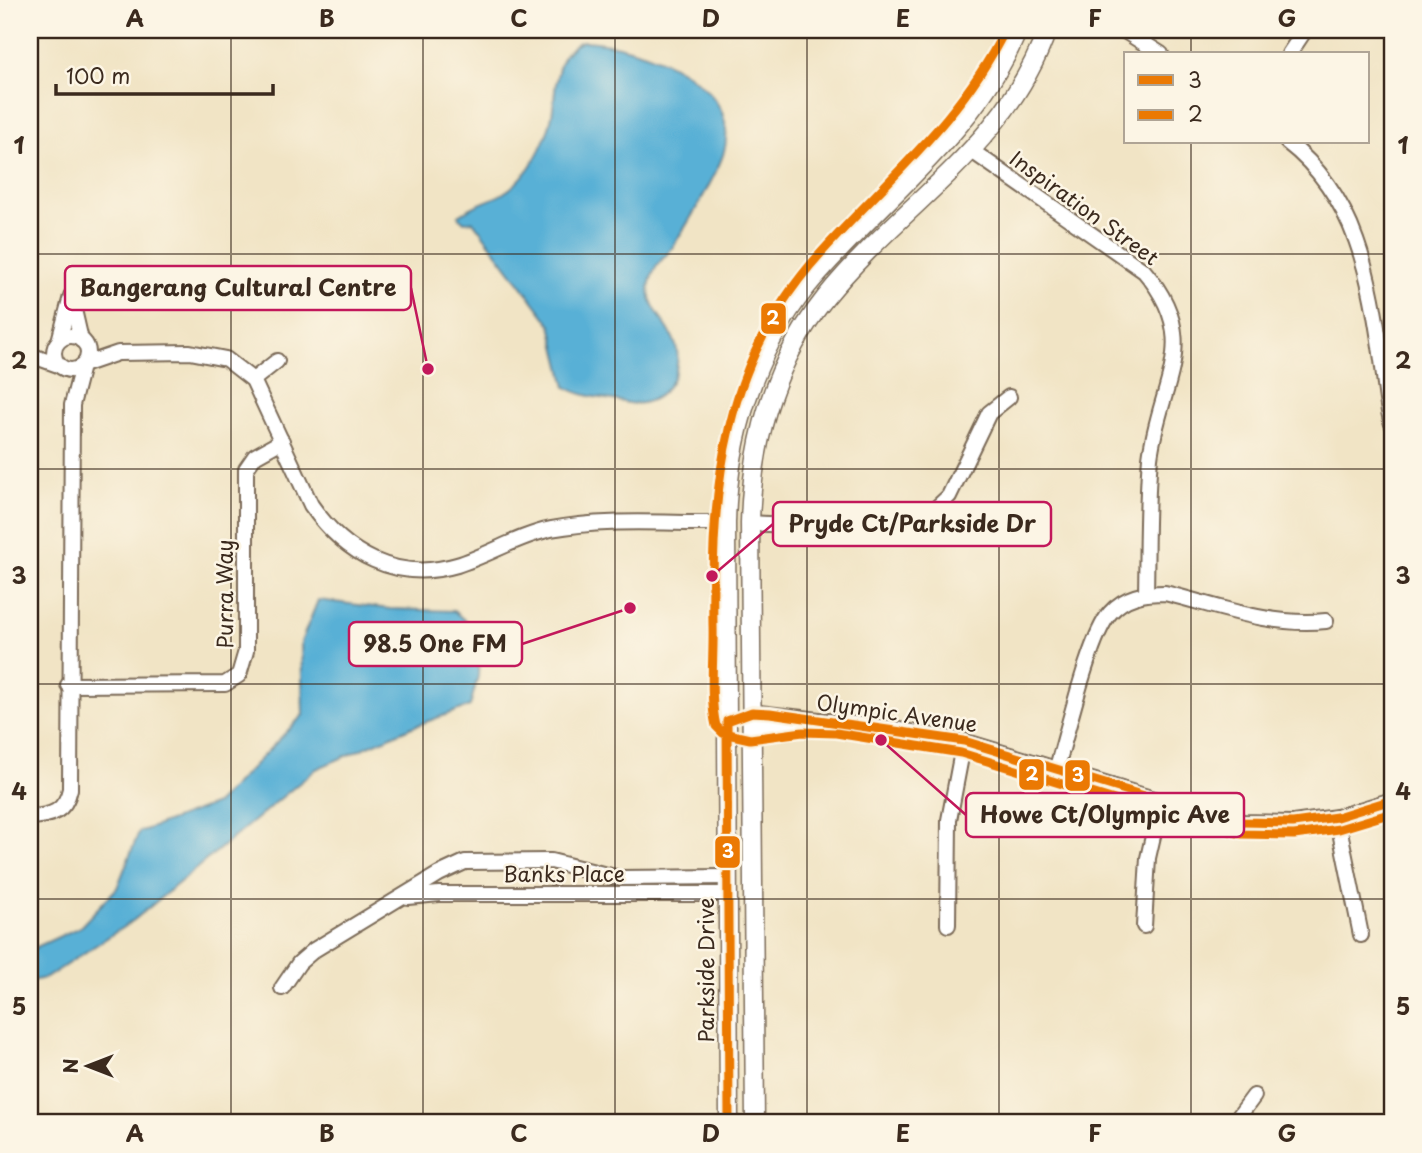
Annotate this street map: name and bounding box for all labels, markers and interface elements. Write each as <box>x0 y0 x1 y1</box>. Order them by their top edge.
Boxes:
text: A <box>126 0 144 35</box>
text: B <box>319 0 335 35</box>
text: C <box>510 0 528 35</box>
text: D <box>702 0 720 35</box>
text: E <box>896 0 910 35</box>
text: F <box>1088 0 1102 35</box>
text: G <box>1278 0 1296 35</box>
scale bar <box>56 52 273 96</box>
legend <box>1124 52 1370 144</box>
text: 100 m <box>66 59 130 91</box>
text: 3 <box>1188 63 1202 95</box>
text: 2 <box>1188 97 1203 129</box>
text: 1 <box>14 127 25 162</box>
text: 1 <box>1398 127 1409 162</box>
street label: Inspiration Street <box>1004 142 1166 272</box>
callout: Bangerang Cultural Centre <box>65 266 411 310</box>
text: Bangerang Cultural Centre <box>80 269 397 304</box>
line badge: 2 <box>760 302 787 335</box>
text: 2 <box>766 303 780 331</box>
text: 2 <box>11 342 27 377</box>
text: 2 <box>1395 342 1411 377</box>
callout: Pryde Ct/Parkside Dr <box>773 502 1051 546</box>
text: Pryde Ct/Parkside Dr <box>788 505 1036 540</box>
street label: Purra Way <box>208 539 240 649</box>
text: 3 <box>11 557 27 592</box>
text: 3 <box>1395 557 1411 592</box>
callout: 98.5 One FM <box>349 622 522 666</box>
text: 98.5 One FM <box>363 625 507 660</box>
street label: Olympic Avenue <box>814 685 980 739</box>
line badge: 2 <box>1018 758 1045 791</box>
text: 2 <box>1025 759 1039 787</box>
line badge: 3 <box>1064 759 1091 792</box>
text: 3 <box>1072 760 1084 788</box>
text: 4 <box>11 773 27 808</box>
text: 4 <box>1395 773 1411 808</box>
callout: Howe Ct/Olympic Ave <box>966 793 1244 837</box>
text: Howe Ct/Olympic Ave <box>980 796 1231 831</box>
line badge: 3 <box>714 835 741 869</box>
text: 3 <box>722 836 734 864</box>
street label: Banks Place <box>503 857 625 889</box>
street label: Parkside Drive <box>689 898 721 1042</box>
text: 5 <box>12 988 26 1023</box>
text: 5 <box>1396 988 1410 1023</box>
north arrow <box>52 1030 122 1100</box>
text: N <box>56 1058 84 1074</box>
text: A <box>126 1115 144 1150</box>
text: B <box>319 1115 335 1150</box>
text: C <box>510 1115 528 1150</box>
text: D <box>702 1115 720 1150</box>
text: E <box>896 1115 910 1150</box>
text: F <box>1088 1115 1102 1150</box>
text: G <box>1278 1115 1296 1150</box>

